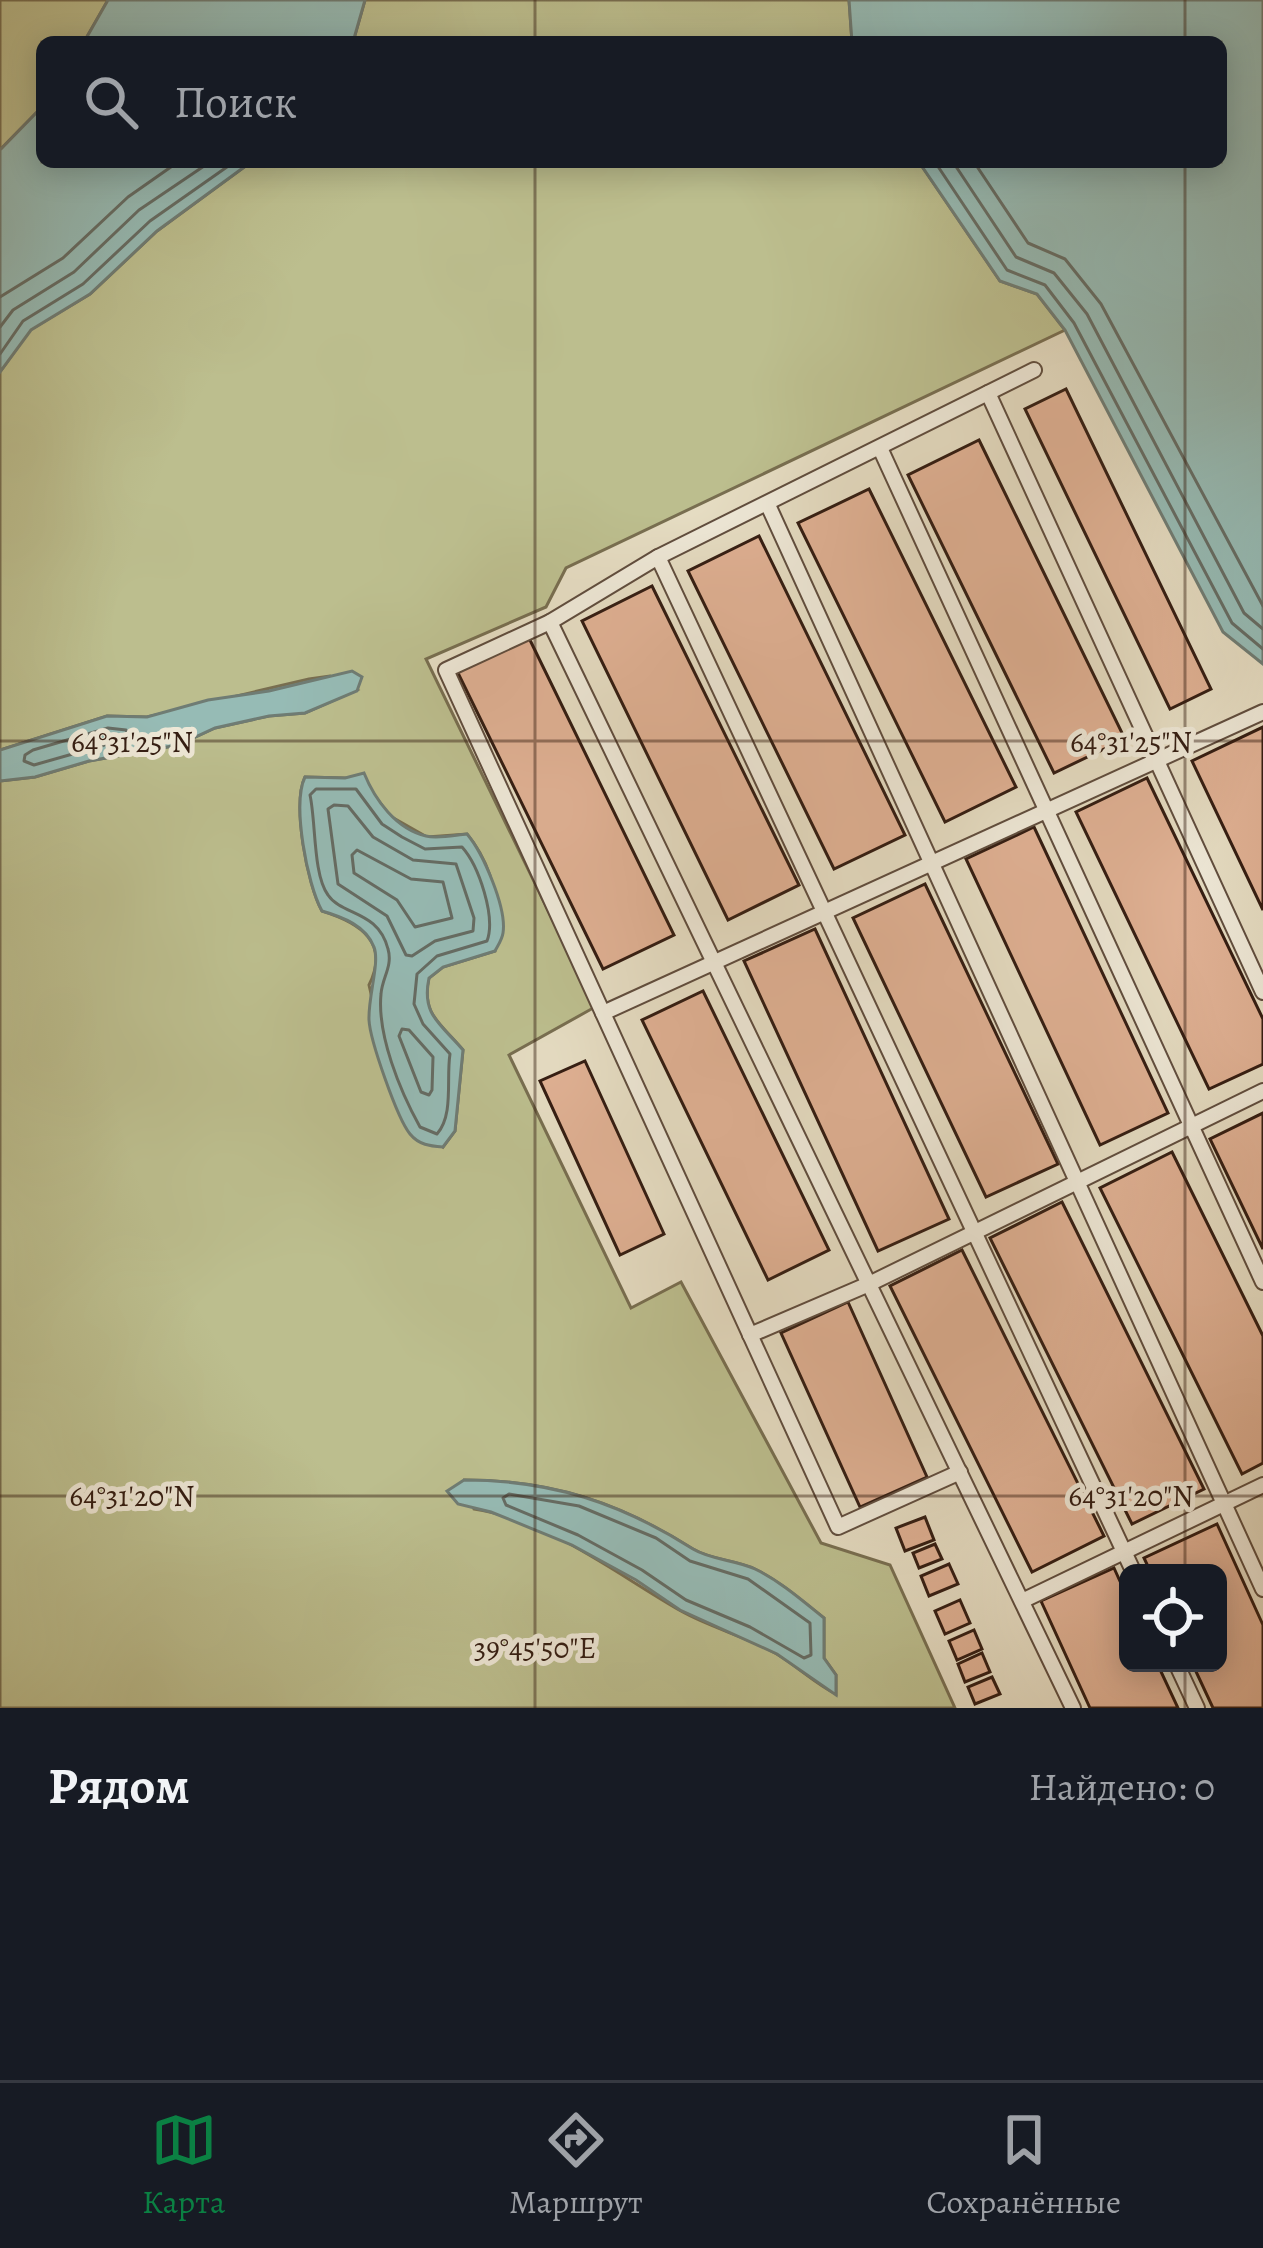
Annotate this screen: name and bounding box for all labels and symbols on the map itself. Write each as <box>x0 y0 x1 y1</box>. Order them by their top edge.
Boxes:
text: 64°31'25"N <box>71 722 193 762</box>
text: 64°31'25"N <box>1070 722 1192 762</box>
text: 64°31'20"N <box>69 1476 195 1516</box>
text: 64°31'20"N <box>1068 1476 1194 1516</box>
text: 39°45'50"E <box>474 1628 596 1668</box>

